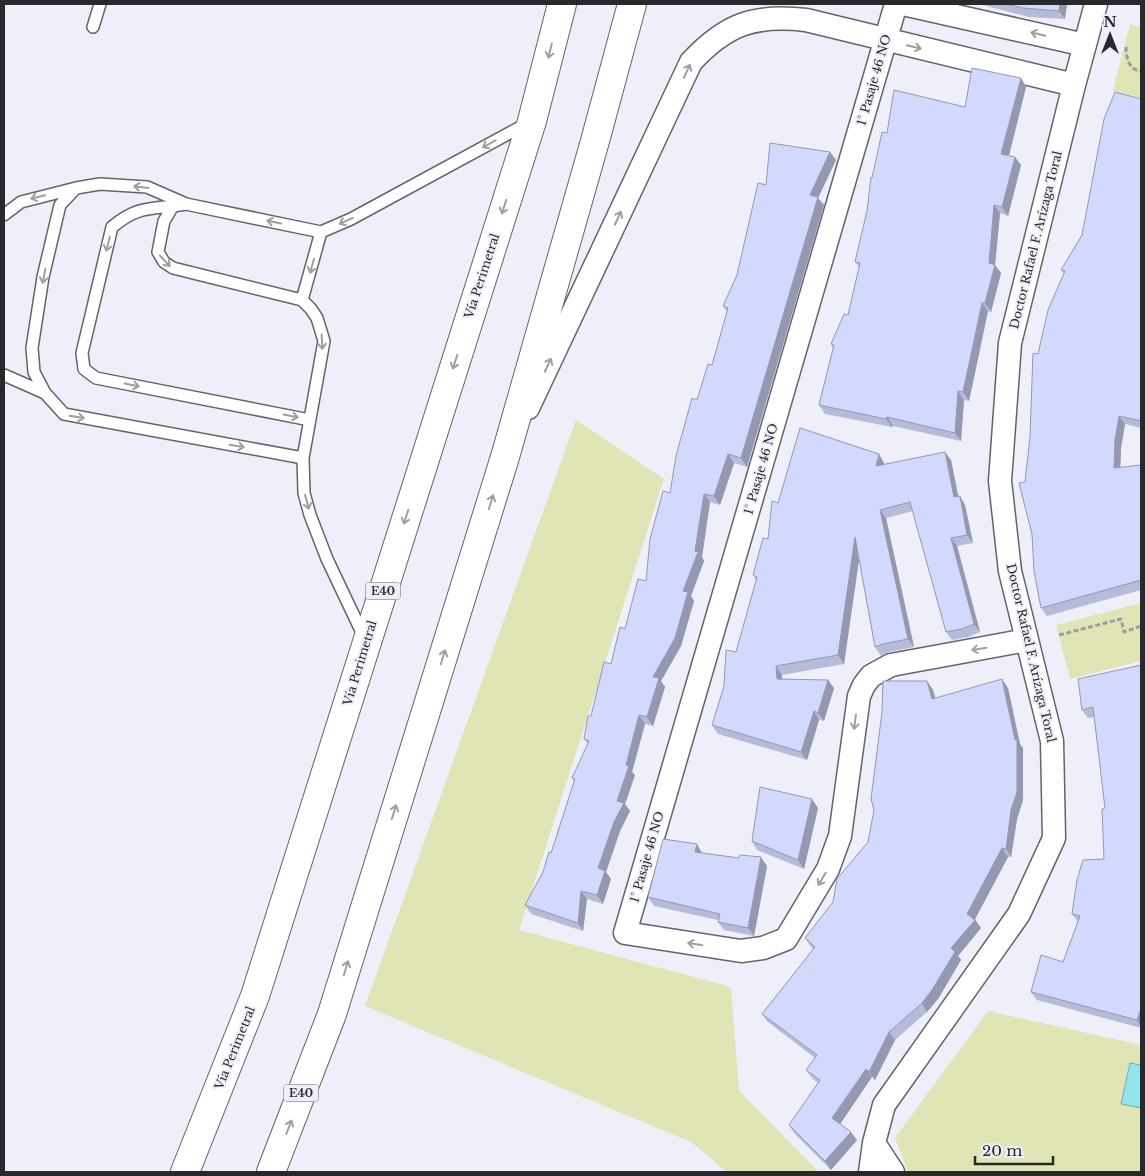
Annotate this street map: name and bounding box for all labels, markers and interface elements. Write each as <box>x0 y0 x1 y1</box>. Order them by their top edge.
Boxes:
north arrow <box>1085 10 1135 60</box>
text: N <box>1103 13 1117 31</box>
one-way arrow <box>1030 29 1046 38</box>
street label: 1° Pasaje 46 NO <box>853 33 894 127</box>
one-way arrow <box>545 42 554 58</box>
one-way arrow <box>906 43 922 52</box>
one-way arrow <box>683 64 692 79</box>
one-way arrow <box>482 140 497 149</box>
street label: Doctor Rafael F. Arízaga Toral <box>1006 149 1065 330</box>
one-way arrow <box>133 182 149 192</box>
one-way arrow <box>30 193 46 202</box>
one-way arrow <box>499 199 509 215</box>
one-way arrow <box>614 211 623 226</box>
one-way arrow <box>266 217 282 226</box>
one-way arrow <box>339 217 354 227</box>
street label: Vía Perimetral <box>460 231 502 321</box>
one-way arrow <box>103 235 112 251</box>
one-way arrow <box>159 254 171 267</box>
one-way arrow <box>306 258 316 274</box>
one-way arrow <box>38 268 48 284</box>
one-way arrow <box>318 334 327 350</box>
one-way arrow <box>450 353 460 369</box>
one-way arrow <box>544 358 554 373</box>
one-way arrow <box>123 380 139 390</box>
one-way arrow <box>283 412 299 421</box>
one-way arrow <box>69 413 85 422</box>
street label: 1° Pasaje 46 NO <box>740 422 781 516</box>
one-way arrow <box>229 442 245 452</box>
one-way arrow <box>302 494 312 510</box>
one-way arrow <box>487 495 496 511</box>
one-way arrow <box>401 508 411 524</box>
street label: Doctor Rafael F. Arízaga Toral <box>1004 562 1059 744</box>
road number: E40 <box>366 582 400 600</box>
street label: Vía Perimetral <box>339 618 380 708</box>
one-way arrow <box>972 645 988 654</box>
one-way arrow <box>438 650 448 666</box>
one-way arrow <box>850 714 860 730</box>
one-way arrow <box>390 805 400 821</box>
street label: 1° Pasaje 46 NO <box>626 810 667 904</box>
one-way arrow <box>817 872 827 886</box>
one-way arrow <box>688 939 704 949</box>
one-way arrow <box>342 960 352 976</box>
street label: Vía Perimetral <box>211 1004 258 1092</box>
road number: E40 <box>284 1084 318 1102</box>
one-way arrow <box>285 1120 294 1135</box>
scale bar <box>975 1134 1052 1166</box>
text: 20 m <box>982 1141 1022 1160</box>

